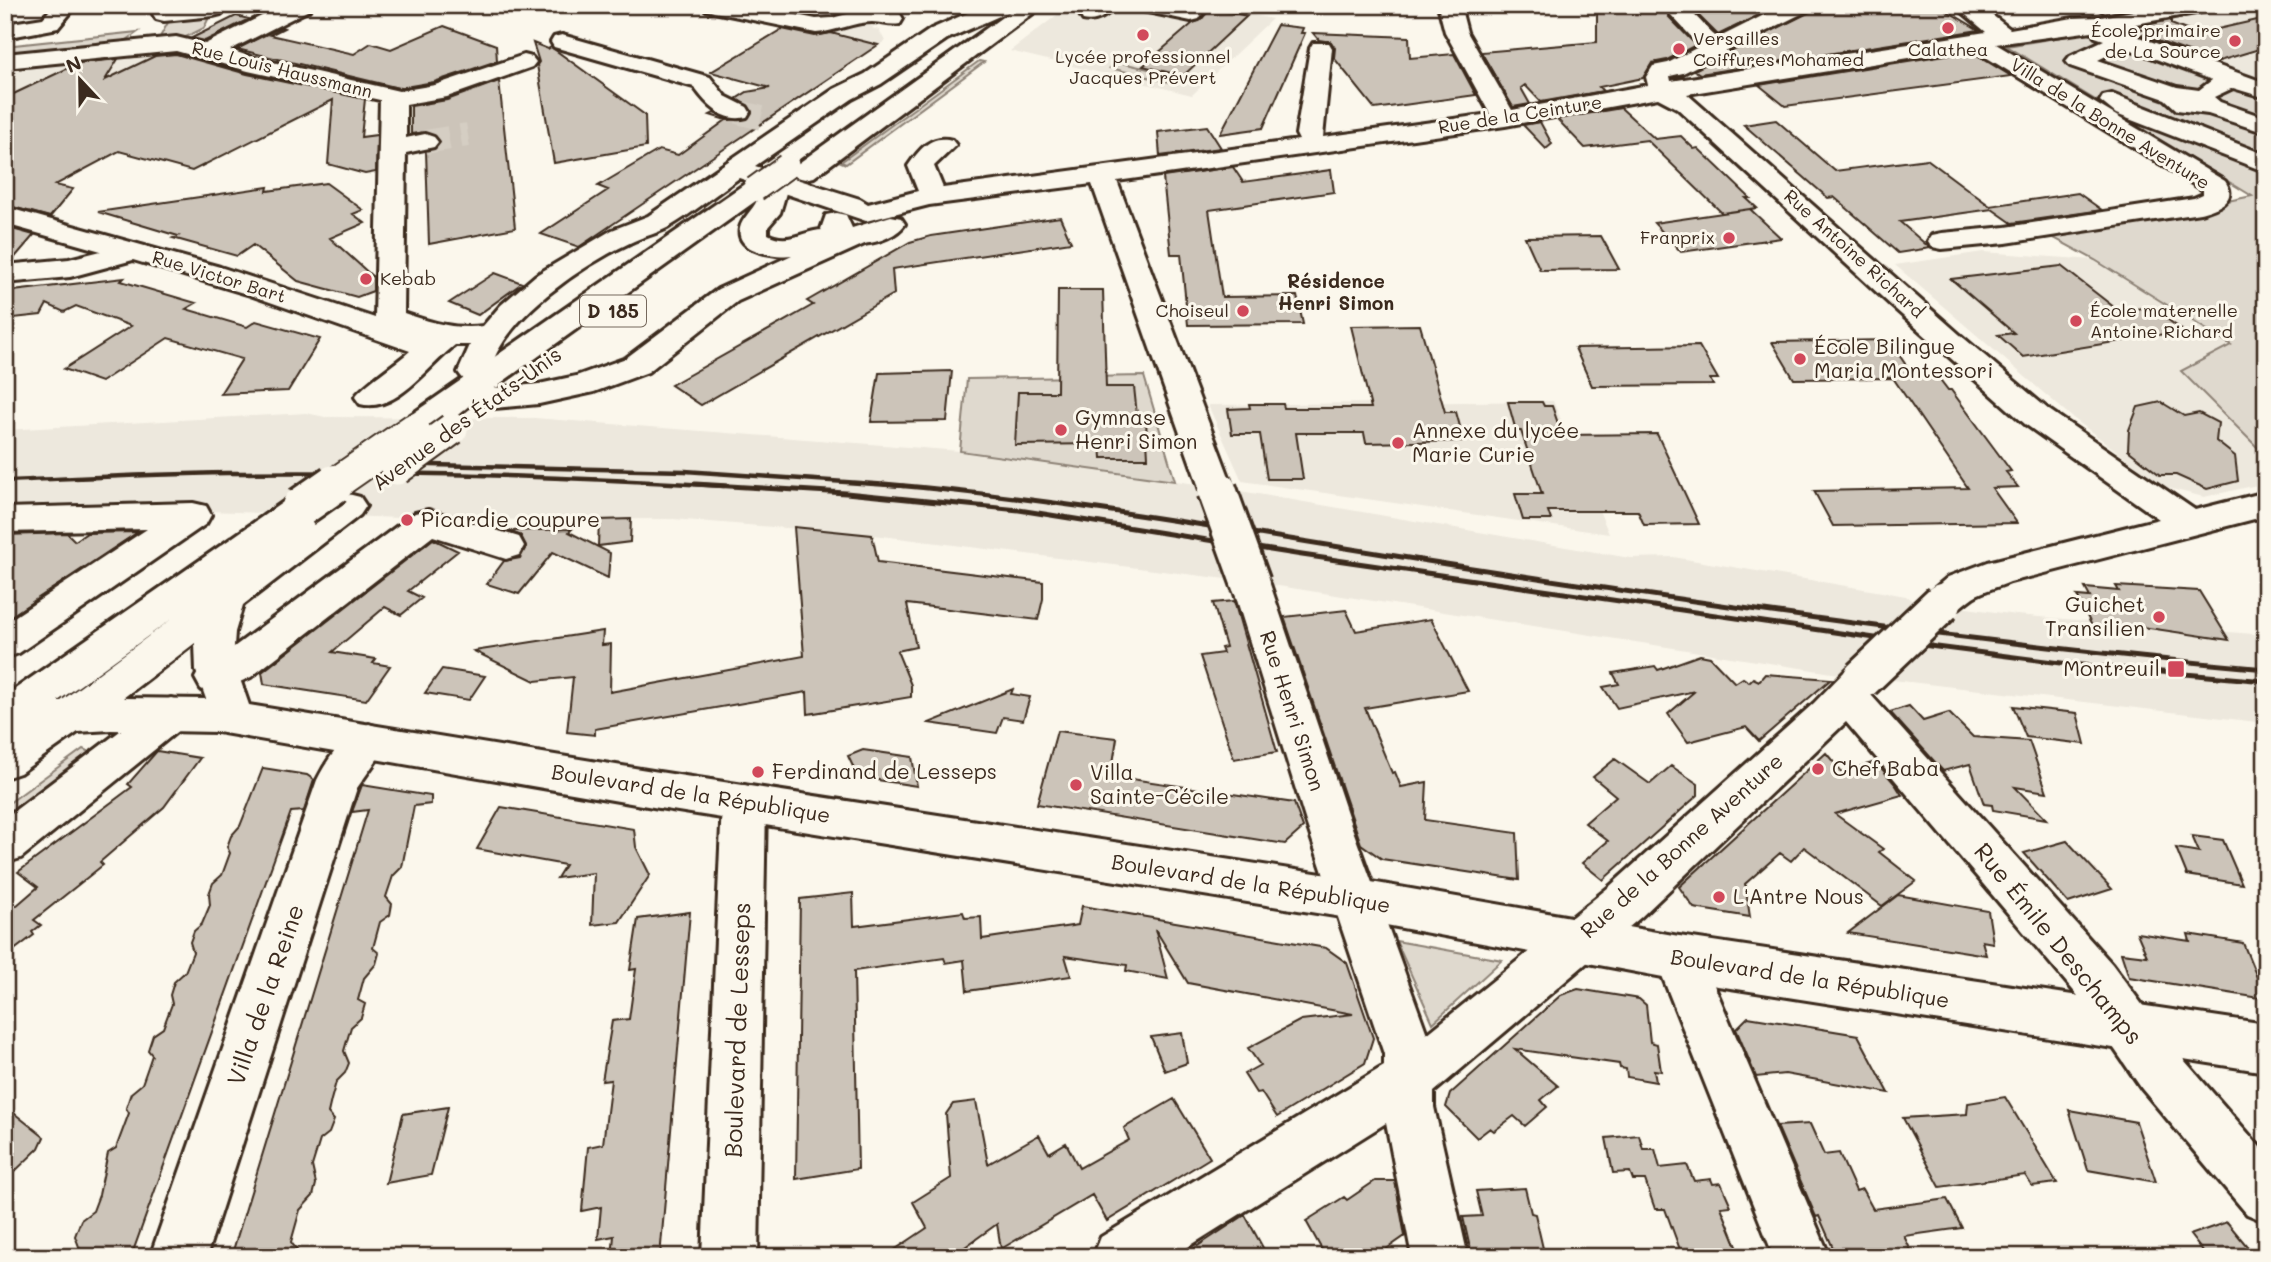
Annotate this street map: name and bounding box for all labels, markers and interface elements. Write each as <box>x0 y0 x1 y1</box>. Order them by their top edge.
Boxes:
place label: École primaire de La Source <box>2091 18 2221 63</box>
marker: Calathea <box>1940 20 1956 36</box>
place label: Versailles Coiffures Mohamed <box>1693 26 1864 71</box>
marker: Lycée professionnel Jacques Prévert <box>1135 27 1151 43</box>
marker: École primaire de La Source <box>2227 33 2243 49</box>
street label: Rue Louis Haussmann <box>189 35 375 103</box>
place label: Calathea <box>1908 37 1988 61</box>
marker: Versailles Coiffures Mohamed <box>1671 41 1687 57</box>
place label: Lycée professionnel Jacques Prévert <box>1055 44 1231 89</box>
north arrow <box>46 46 116 116</box>
text: N <box>62 49 85 78</box>
street label: Villa de la Bonne Aventure <box>2006 52 2215 194</box>
street label: Rue de la Ceinture <box>1436 89 1603 139</box>
street label: Rue Antoine Richard <box>1779 184 1930 323</box>
place label: Franprix <box>1640 225 1715 249</box>
marker: Franprix <box>1721 230 1737 246</box>
street label: Rue Victor Bart <box>149 244 289 308</box>
place label: Kebab <box>380 266 436 290</box>
district label: Résidence Henri Simon <box>1278 268 1394 315</box>
marker: Kebab <box>358 271 374 287</box>
road number: D 185 <box>580 296 646 326</box>
place label: Choiseul <box>1156 298 1229 322</box>
place label: École maternelle Antoine Richard <box>2090 298 2238 343</box>
marker: Choiseul <box>1235 303 1251 319</box>
marker: École maternelle Antoine Richard <box>2068 313 2084 329</box>
place label: École Bilingue Maria Montessori <box>1814 332 1994 383</box>
street label: Avenue des États-Unis <box>366 340 566 496</box>
marker: École Bilingue Maria Montessori <box>1792 351 1808 367</box>
place label: Gymnase Henri Simon <box>1075 403 1197 454</box>
place label: Annexe du lycée Marie Curie <box>1412 416 1579 467</box>
marker: Gymnase Henri Simon <box>1053 422 1069 438</box>
marker: Annexe du lycée Marie Curie <box>1390 435 1406 451</box>
place label: Picardie coupure <box>421 505 600 532</box>
marker: Picardie coupure <box>399 512 415 528</box>
place label: Guichet Transilien <box>2045 590 2145 641</box>
marker: Guichet Transilien <box>2151 609 2167 625</box>
street label: Rue Henri Simon <box>1255 627 1332 794</box>
place label: Montreuil <box>2063 654 2160 681</box>
marker: Montreuil <box>2166 659 2186 679</box>
street label: Rue de la Bonne Aventure <box>1574 747 1788 943</box>
place label: Chef Baba <box>1832 754 1939 781</box>
street label: Boulevard de la République <box>550 757 833 828</box>
place label: Ferdinand de Lesseps <box>772 757 997 784</box>
place label: Villa Sainte-Cécile <box>1090 758 1229 809</box>
marker: Chef Baba <box>1810 761 1826 777</box>
marker: Ferdinand de Lesseps <box>750 764 766 780</box>
marker: Villa Sainte-Cécile <box>1068 777 1084 793</box>
street label: Rue Émile Deschamps <box>1968 836 2150 1050</box>
street label: Boulevard de la République <box>1110 847 1393 918</box>
place label: L'Antre Nous <box>1733 882 1864 909</box>
marker: L'Antre Nous <box>1711 889 1727 905</box>
street label: Villa de la Reine <box>219 900 310 1089</box>
street label: Boulevard de Lesseps <box>717 902 756 1158</box>
street label: Boulevard de la République <box>1669 942 1952 1013</box>

